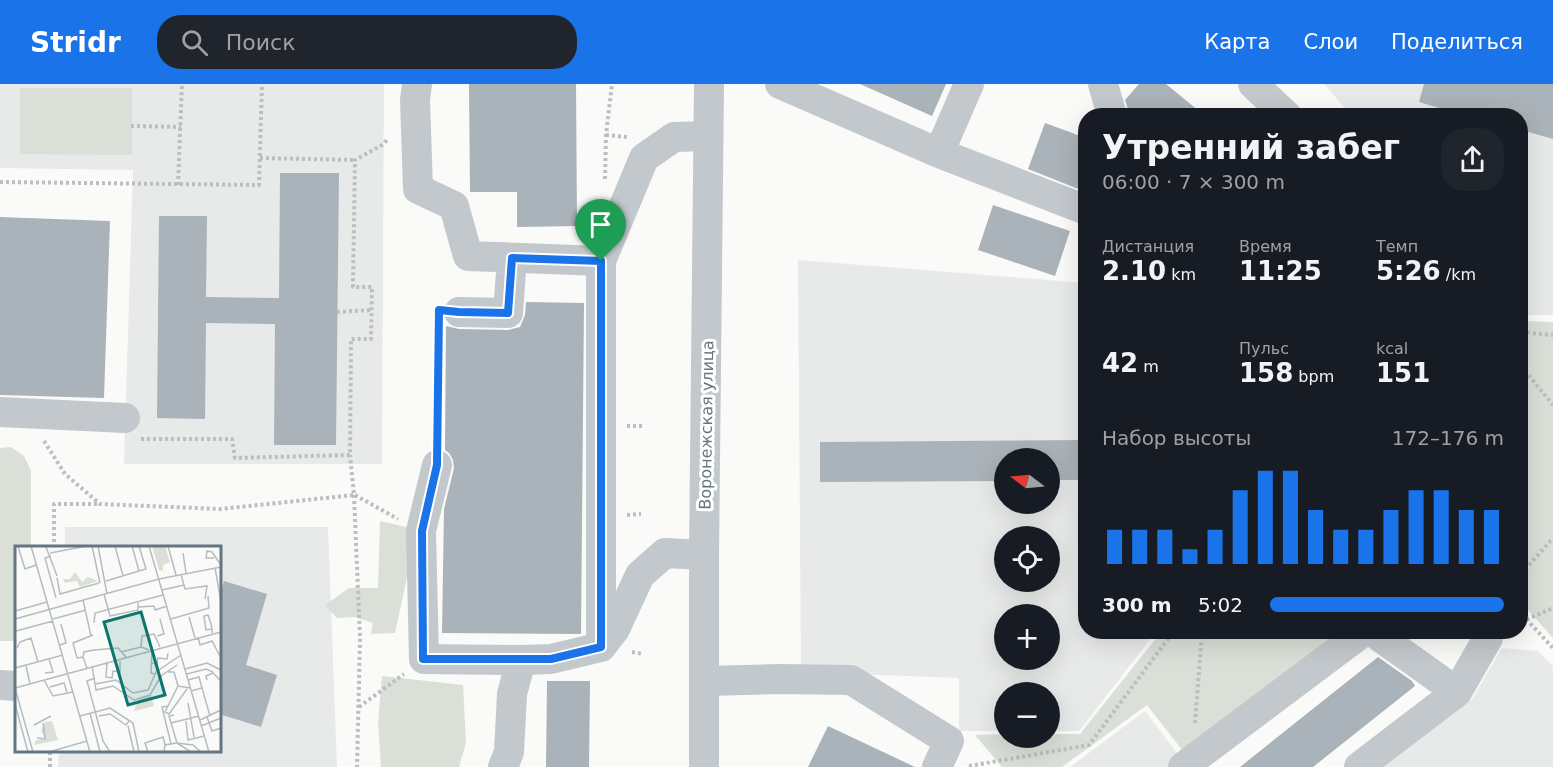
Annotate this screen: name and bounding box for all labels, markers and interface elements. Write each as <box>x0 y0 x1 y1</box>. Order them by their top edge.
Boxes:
search box <box>157 15 577 69</box>
text: Stridr <box>30 26 121 59</box>
icon: search <box>178 26 211 59</box>
text: Поиск <box>226 30 296 55</box>
text: Карта <box>1204 30 1270 54</box>
text: Слои <box>1303 30 1358 54</box>
text: Поделиться <box>1391 30 1523 54</box>
text: Утренний забег <box>1102 128 1400 167</box>
button: share <box>1441 128 1504 191</box>
text: 06:00 · 7 × 300 m <box>1102 170 1285 194</box>
pin <box>575 199 626 261</box>
icon: arrive <box>584 208 617 241</box>
text: Дистанция <box>1102 237 1194 256</box>
text: Время <box>1239 237 1292 256</box>
text: Темп <box>1376 237 1418 256</box>
text: 2.10 <box>1102 256 1166 286</box>
text: 11:25 <box>1239 256 1322 286</box>
text: 5:26 <box>1376 256 1441 286</box>
text: km <box>1166 265 1196 284</box>
text: /km <box>1441 265 1476 284</box>
text: Пульс <box>1239 339 1289 358</box>
text: kcal <box>1376 339 1408 358</box>
street label: Воронежская улица <box>696 340 717 510</box>
text: 42 <box>1102 348 1138 378</box>
text: m <box>1138 357 1159 376</box>
text: 158 <box>1239 358 1293 388</box>
text: 151 <box>1376 358 1430 388</box>
text: bpm <box>1293 367 1334 386</box>
text: Набор высоты <box>1102 426 1251 450</box>
text: 172–176 m <box>1392 426 1504 450</box>
north arrow <box>994 448 1060 514</box>
map controls <box>994 448 1060 748</box>
button: locate <box>994 526 1060 592</box>
inset map <box>15 546 220 752</box>
text: 300 m <box>1102 593 1172 617</box>
text: 5:02 <box>1198 593 1243 617</box>
button: + <box>994 604 1060 670</box>
button: − <box>994 682 1060 748</box>

